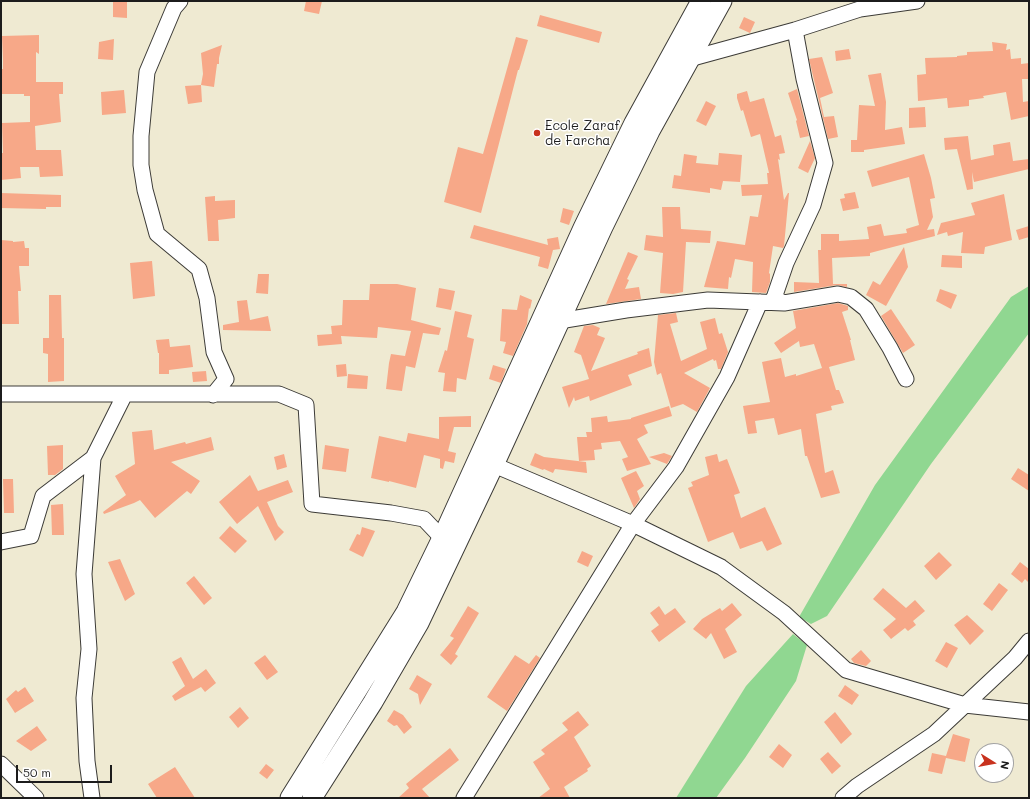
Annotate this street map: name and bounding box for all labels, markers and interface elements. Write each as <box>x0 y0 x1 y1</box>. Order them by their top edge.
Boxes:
place label: Ecole Zaraf de Farcha <box>545 118 620 149</box>
marker: Ecole Zaraf de Farcha <box>532 128 542 138</box>
north arrow <box>974 743 1014 783</box>
scale bar <box>18 757 114 783</box>
text: N <box>997 760 1013 771</box>
text: 50 m <box>23 764 51 780</box>

